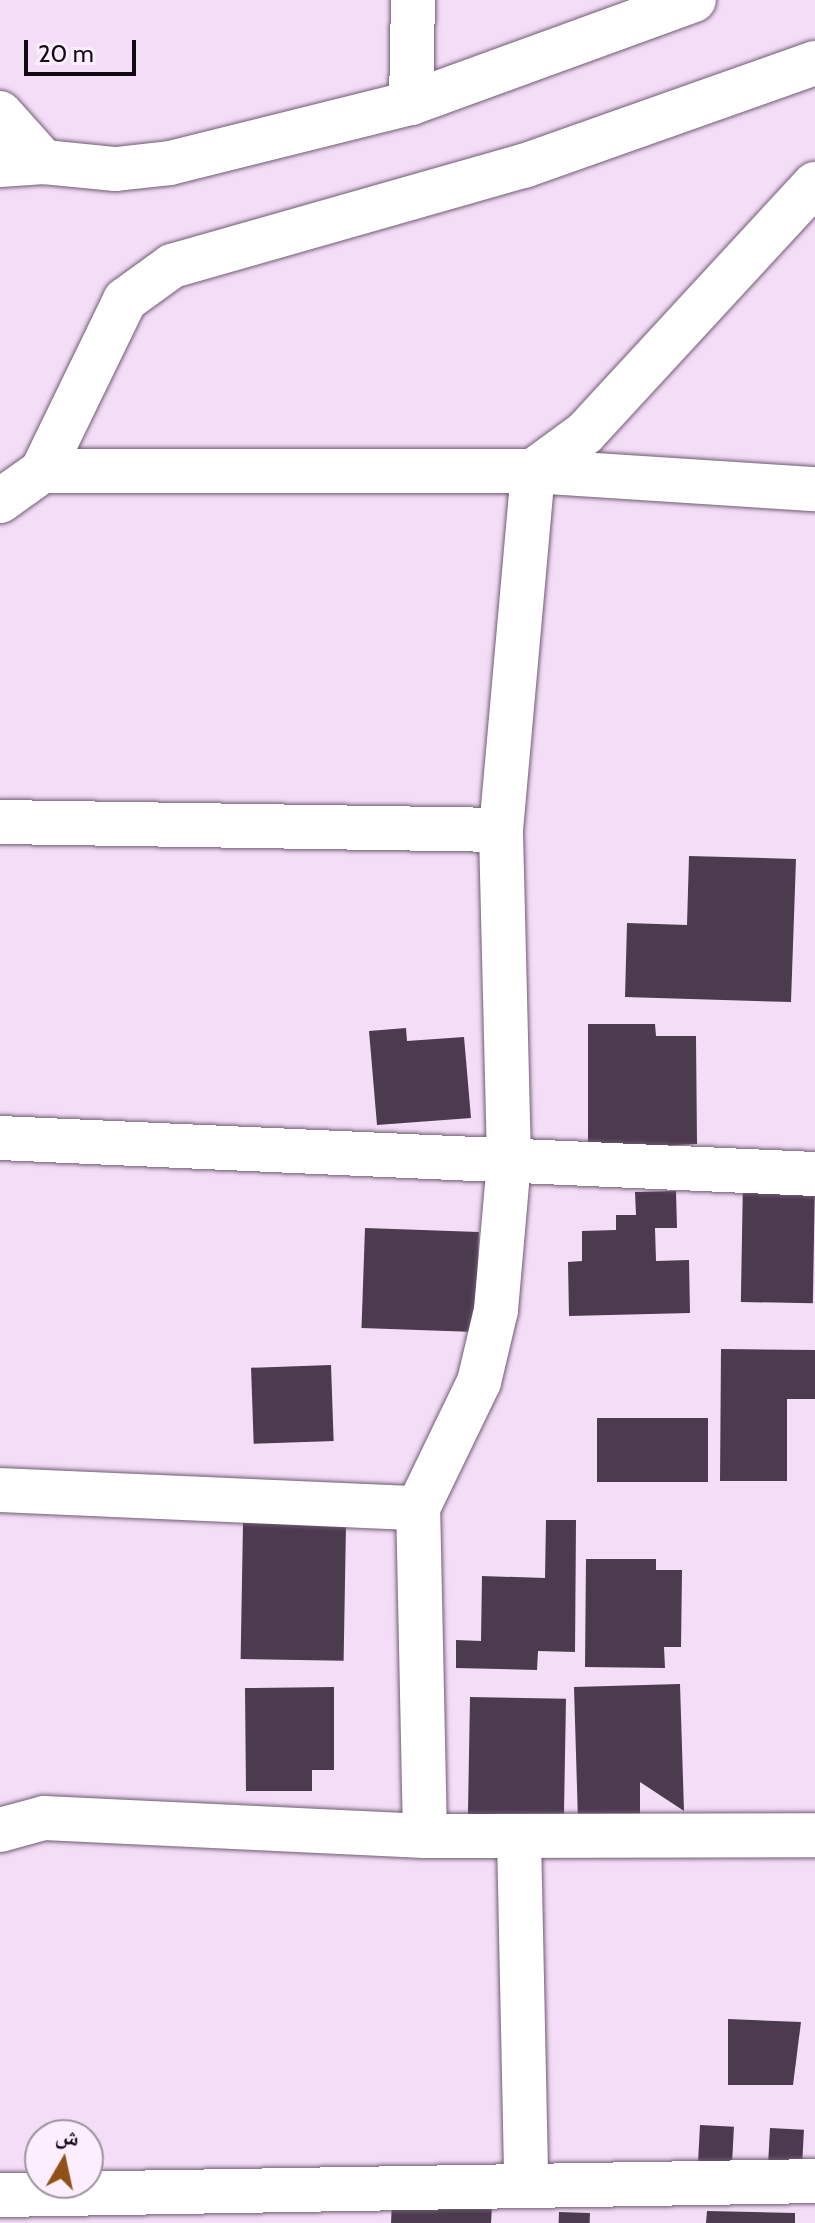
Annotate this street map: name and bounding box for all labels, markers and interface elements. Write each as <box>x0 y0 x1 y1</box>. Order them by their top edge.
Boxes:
scale bar <box>28 24 140 74</box>
text: 20 m <box>38 39 94 68</box>
north arrow <box>24 2119 104 2199</box>
text: ش <box>54 2122 81 2152</box>

